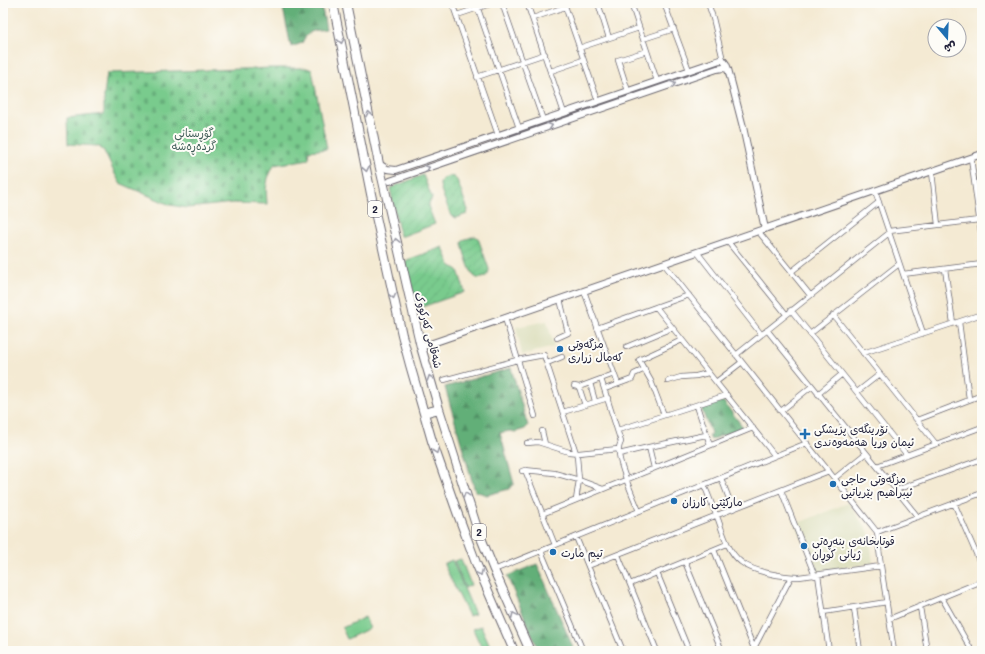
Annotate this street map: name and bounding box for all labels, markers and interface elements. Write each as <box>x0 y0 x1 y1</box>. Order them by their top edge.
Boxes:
north arrow <box>927 18 967 58</box>
one-way arrow <box>336 38 345 44</box>
text: ش <box>942 39 959 57</box>
one-way arrow <box>669 81 676 89</box>
one-way arrow <box>365 111 373 117</box>
one-way arrow <box>546 123 553 131</box>
park label: گۆڕستانی گردەڕەشە <box>172 125 216 155</box>
one-way arrow <box>423 165 430 173</box>
one-way arrow <box>362 166 370 172</box>
road number: 2 <box>368 201 382 217</box>
one-way arrow <box>393 238 401 244</box>
street label: شەقامی کەرکووک <box>411 290 446 370</box>
one-way arrow <box>389 293 397 299</box>
place label: مزگەوتی کەمال زراری <box>568 336 623 364</box>
marker: مزگەوتی کەمال زراری <box>555 344 565 354</box>
one-way arrow <box>426 375 435 382</box>
place label: نۆرینگەی پزیشکی ئیمان وریا هەمەوەندی <box>814 421 914 449</box>
marker: نۆرینگەی پزیشکی ئیمان وریا هەمەوەندی <box>799 428 811 440</box>
one-way arrow <box>431 447 439 454</box>
place label: مزگەوتی حاجی ئیبراهیم بێریاتیی <box>841 471 913 501</box>
marker: مزگەوتی حاجی ئیبراهیم بێریاتیی <box>828 479 838 489</box>
one-way arrow <box>462 491 471 498</box>
place label: مارکێتی کارزان <box>682 494 743 510</box>
marker: مارکێتی کارزان <box>669 496 679 506</box>
road number: 2 <box>472 524 486 540</box>
place label: قوتابخانەی بنەڕەتی ژیانی کوڕان <box>812 533 895 563</box>
marker: قوتابخانەی بنەڕەتی ژیانی کوڕان <box>799 541 809 551</box>
place label: تیم مارت <box>561 545 604 562</box>
marker: تیم مارت <box>548 547 558 557</box>
one-way arrow <box>475 568 483 576</box>
one-way arrow <box>511 612 519 620</box>

